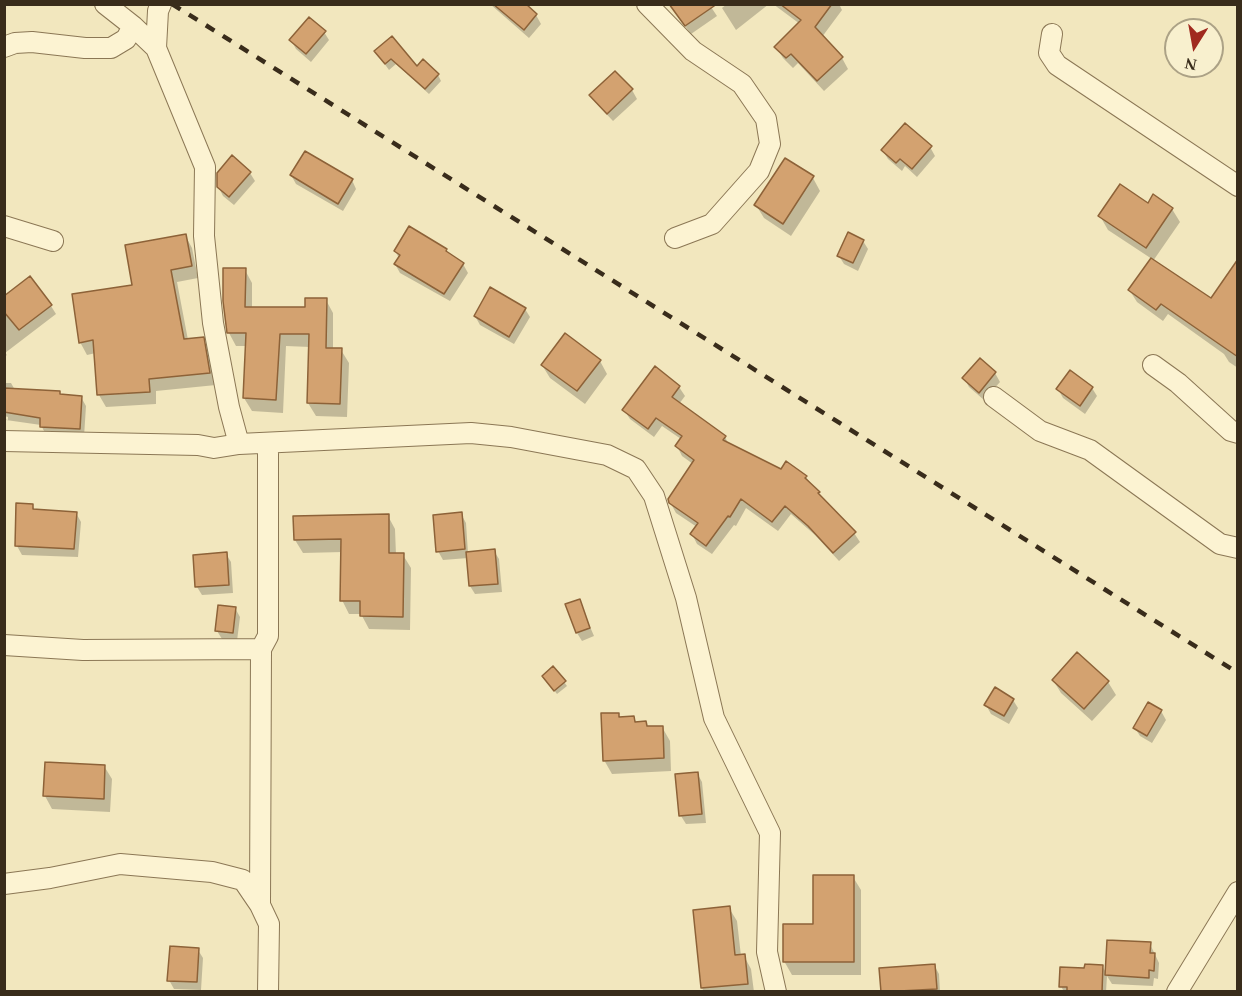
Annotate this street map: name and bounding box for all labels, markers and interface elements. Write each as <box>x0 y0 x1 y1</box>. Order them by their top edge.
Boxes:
north arrow <box>1164 18 1224 78</box>
text: N <box>1184 55 1198 74</box>

